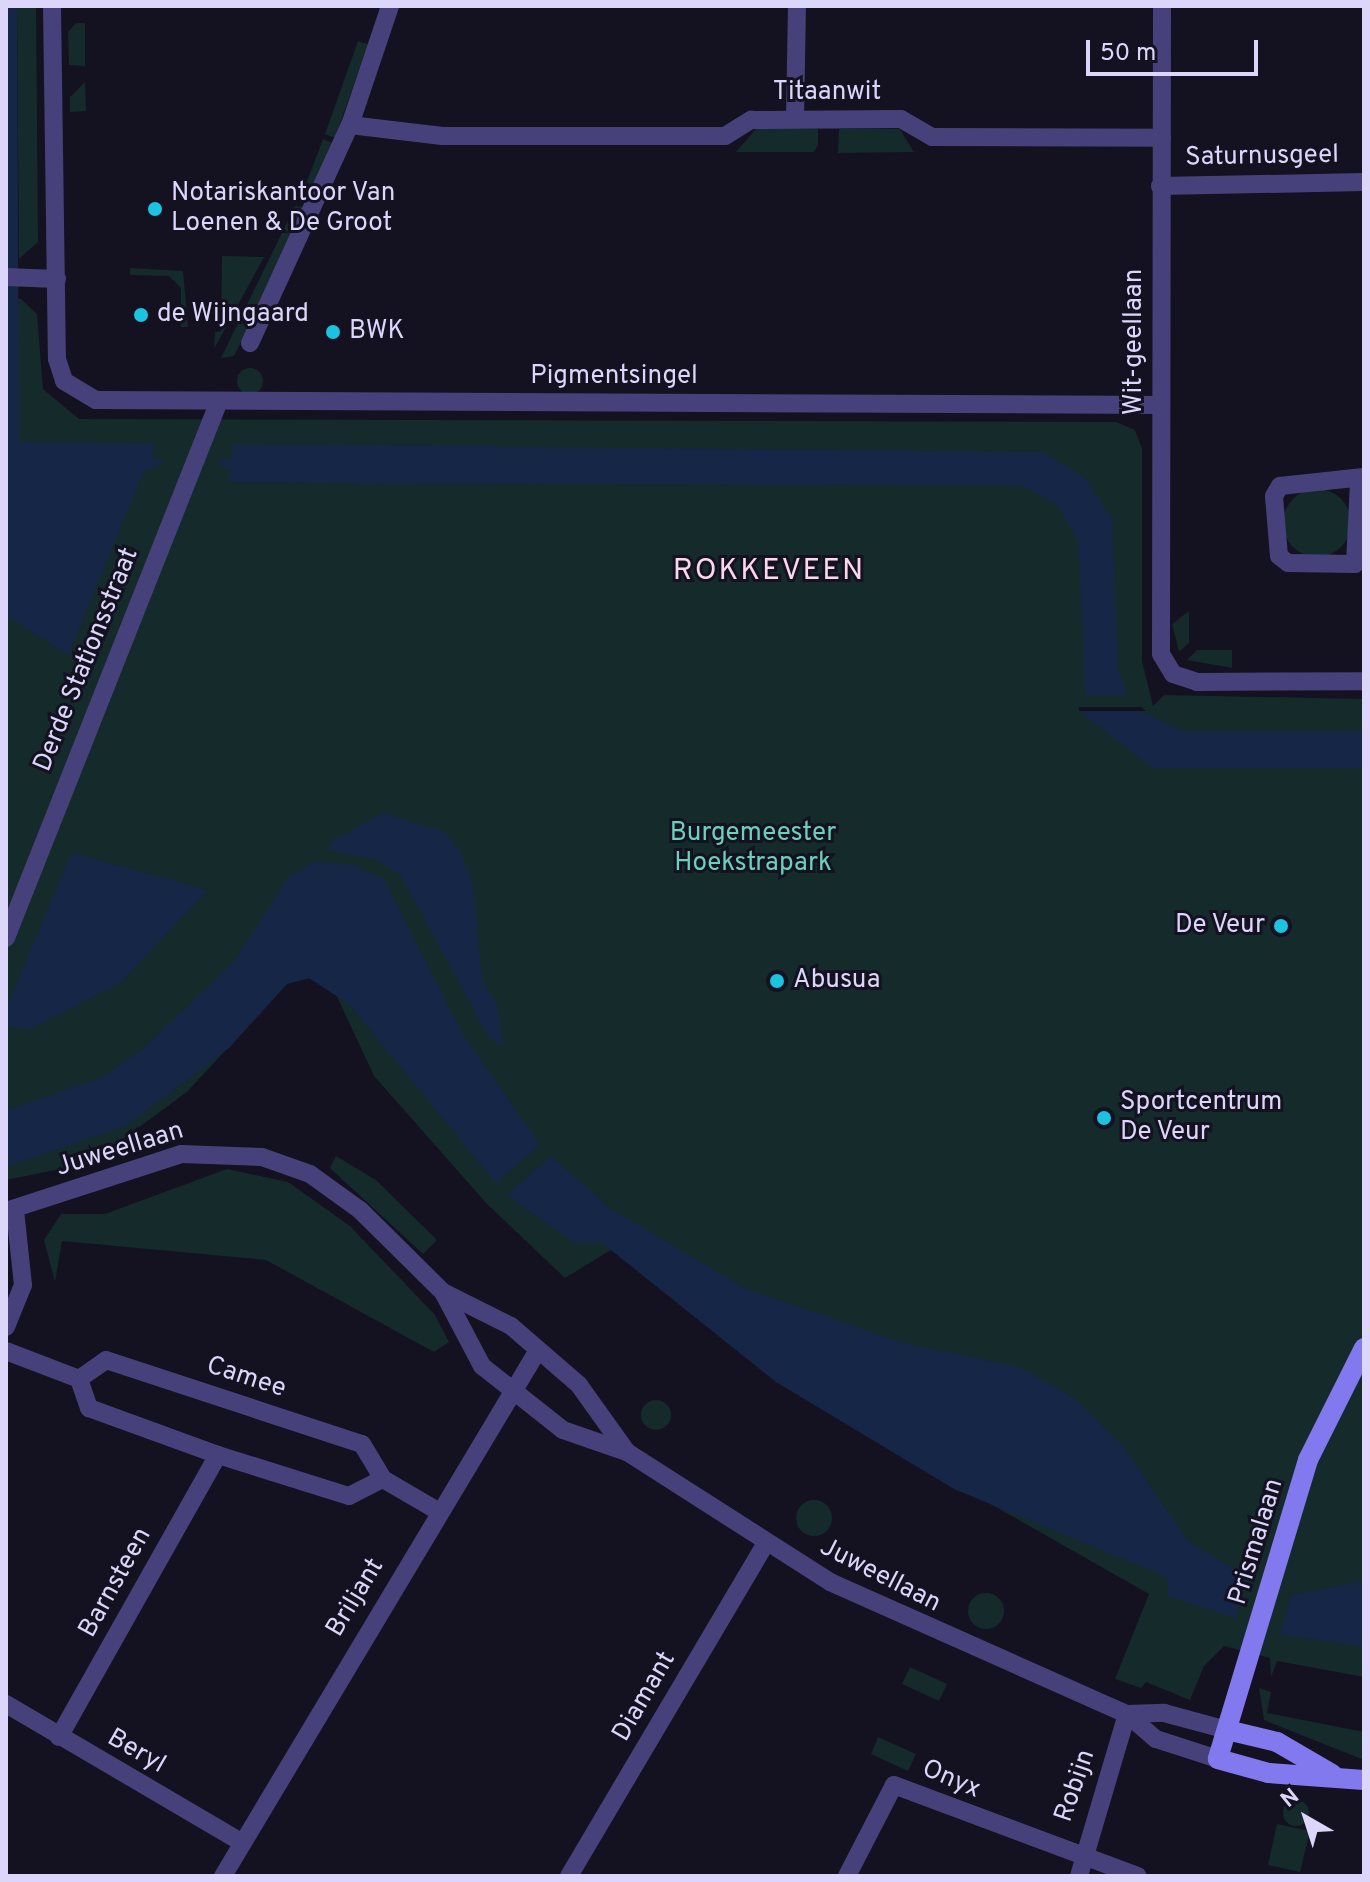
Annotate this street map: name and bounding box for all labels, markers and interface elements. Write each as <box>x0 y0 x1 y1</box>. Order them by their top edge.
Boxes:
scale bar <box>1090 24 1262 74</box>
text: 50 m <box>1100 39 1156 69</box>
street label: Titaanwit <box>773 77 881 109</box>
street label: Saturnusgeel <box>1185 140 1339 174</box>
place label: Notariskantoor Van Loenen & De Groot <box>171 178 396 240</box>
marker: Notariskantoor Van Loenen & De Groot <box>146 200 164 218</box>
street label: Wit-geellaan <box>1119 269 1151 415</box>
place label: de Wijngaard <box>157 299 309 331</box>
marker: de Wijngaard <box>132 306 150 324</box>
place label: BWK <box>349 316 405 348</box>
marker: BWK <box>324 323 342 341</box>
street label: Pigmentsingel <box>530 361 698 393</box>
street label: Derde Stationsstraat <box>28 544 146 776</box>
district label: ROKKEVEEN <box>673 554 865 590</box>
park label: Burgemeester Hoekstrapark <box>670 818 836 880</box>
place label: De Veur <box>1174 910 1265 942</box>
marker: De Veur <box>1272 917 1290 935</box>
place label: Abusua <box>793 965 880 997</box>
marker: Abusua <box>768 972 786 990</box>
place label: Sportcentrum De Veur <box>1120 1087 1282 1148</box>
marker: Sportcentrum De Veur <box>1095 1109 1113 1127</box>
street label: Juweellaan <box>52 1116 188 1184</box>
street label: Camee <box>202 1351 290 1405</box>
street label: Prismalaan <box>1223 1475 1291 1609</box>
street label: Barnsteen <box>73 1523 159 1643</box>
street label: Juweellaan <box>814 1532 946 1620</box>
street label: Briljant <box>320 1553 392 1643</box>
street label: Diamant <box>607 1647 683 1747</box>
street label: Beryl <box>101 1723 171 1781</box>
street label: Robijn <box>1049 1746 1103 1826</box>
street label: Onyx <box>917 1754 985 1806</box>
north arrow <box>1266 1778 1346 1858</box>
text: N <box>1276 1784 1305 1814</box>

